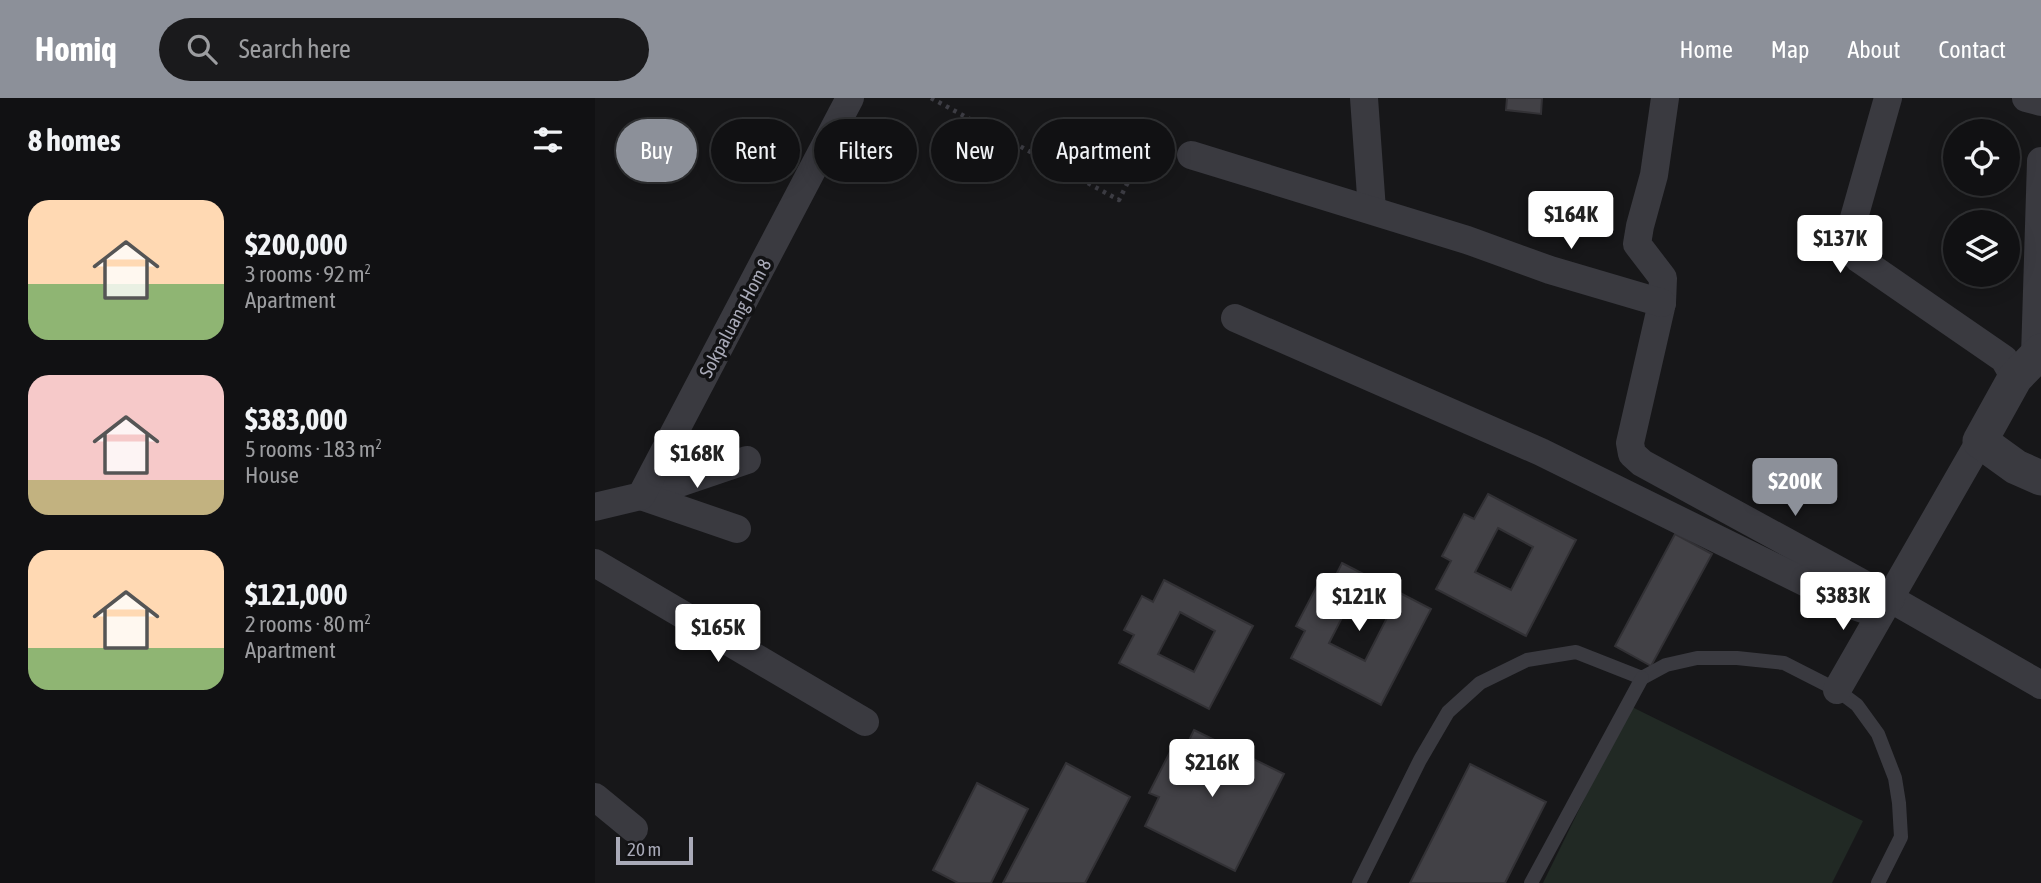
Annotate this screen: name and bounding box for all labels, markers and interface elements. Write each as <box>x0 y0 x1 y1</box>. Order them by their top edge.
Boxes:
search box <box>159 18 649 81</box>
text: Homiq <box>35 30 117 68</box>
icon: search <box>183 30 221 68</box>
text: Search here <box>239 34 351 64</box>
text: Home <box>1679 36 1733 63</box>
text: Map <box>1771 36 1809 63</box>
text: About <box>1847 36 1900 63</box>
text: Contact <box>1938 36 2006 63</box>
chip: Buy <box>616 119 697 182</box>
chip: Rent <box>711 119 800 182</box>
chip: Filters <box>814 119 917 182</box>
chip: New <box>931 119 1018 182</box>
chip: Apartment <box>1032 119 1175 182</box>
map controls <box>1943 119 2020 287</box>
button: locate <box>1943 119 2020 196</box>
icon: filters <box>529 121 567 159</box>
text: 8 homes <box>28 123 121 157</box>
pin: $164K <box>1522 192 1620 251</box>
text: $164K <box>1544 201 1598 227</box>
button: layers <box>1943 210 2020 287</box>
pin: $137K <box>1791 216 1889 275</box>
text: $137K <box>1813 225 1867 251</box>
text: $200,000 <box>245 227 348 261</box>
icon: home <box>84 228 168 312</box>
street label: Sokpaluang Hom 8 <box>694 255 776 381</box>
text: 3 rooms · 92 m² <box>245 261 371 287</box>
text: Apartment <box>245 287 336 313</box>
text: $383,000 <box>245 402 348 436</box>
icon: home <box>84 403 168 487</box>
pin: $168K <box>648 430 746 490</box>
text: 5 rooms · 183 m² <box>245 436 382 462</box>
text: $168K <box>670 440 724 466</box>
pin: $200K <box>1746 458 1844 518</box>
text: House <box>245 462 299 488</box>
text: $200K <box>1768 468 1822 494</box>
pin: $383K <box>1794 573 1892 632</box>
pin: $121K <box>1310 574 1408 633</box>
text: $121,000 <box>245 577 348 611</box>
icon: home <box>84 578 168 662</box>
text: $383K <box>1816 582 1870 608</box>
text: $121K <box>1332 583 1386 609</box>
pin: $165K <box>669 604 767 664</box>
text: 2 rooms · 80 m² <box>245 611 371 637</box>
text: $165K <box>691 614 745 640</box>
text: Apartment <box>245 637 336 663</box>
pin: $216K <box>1163 740 1261 799</box>
text: $216K <box>1185 749 1239 775</box>
scale bar <box>616 834 693 866</box>
text: 20 m <box>627 838 661 860</box>

